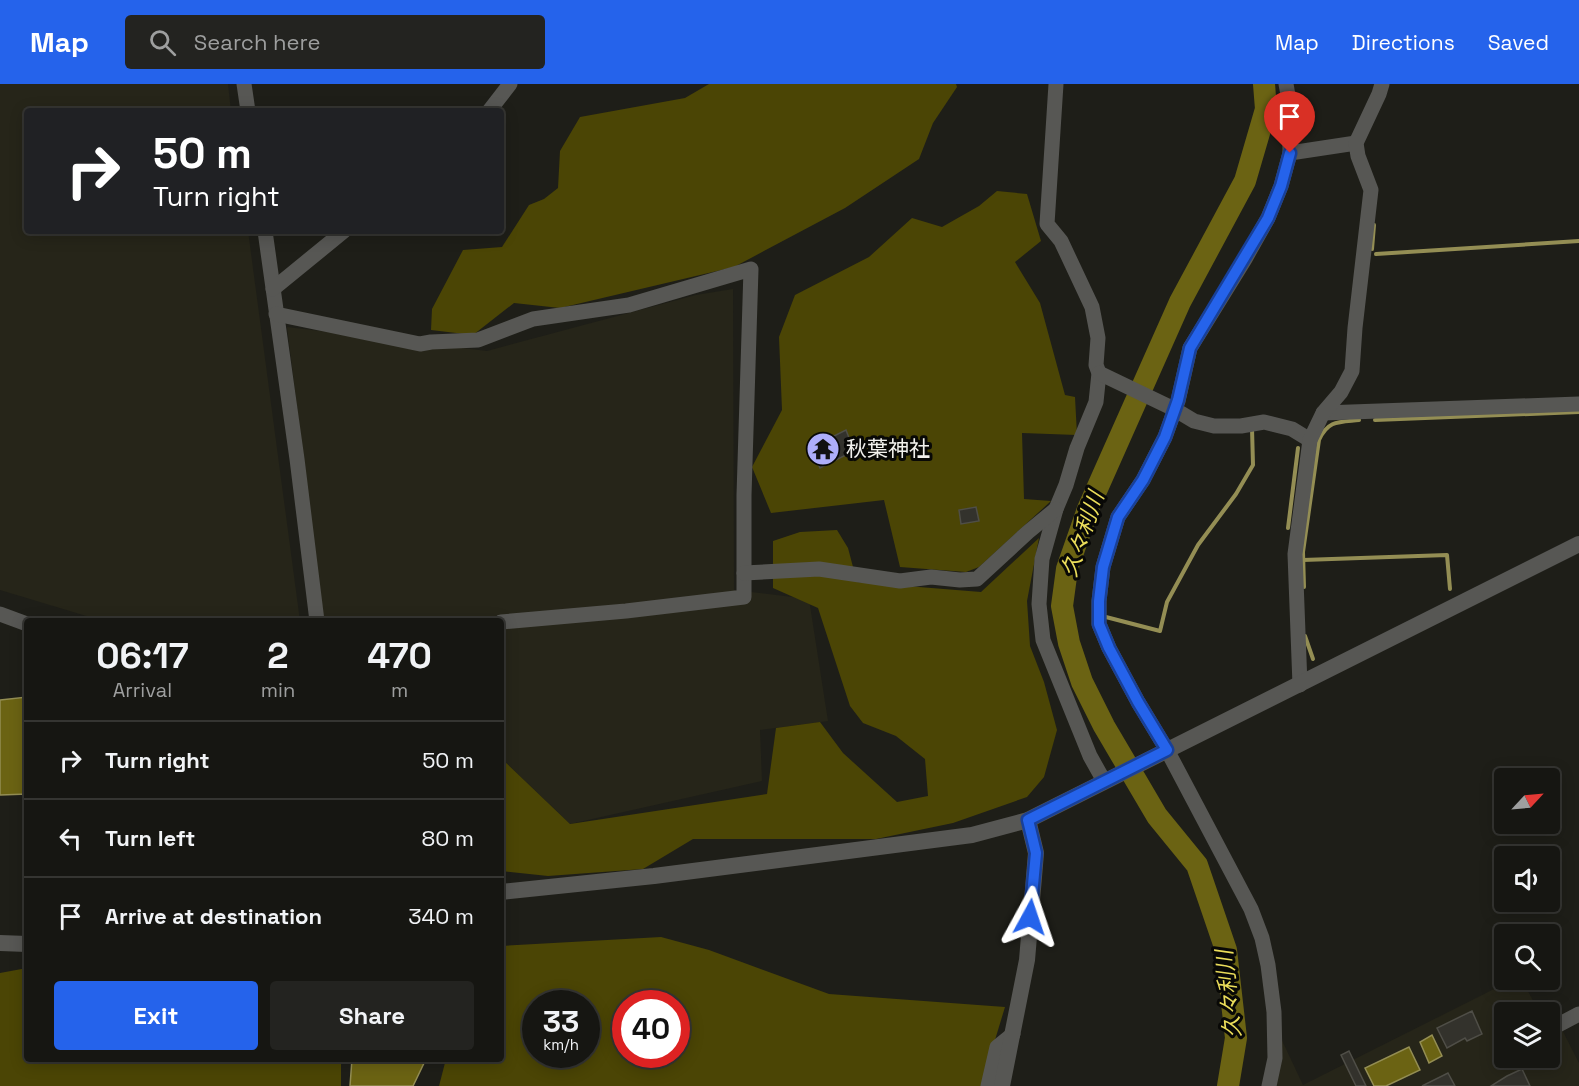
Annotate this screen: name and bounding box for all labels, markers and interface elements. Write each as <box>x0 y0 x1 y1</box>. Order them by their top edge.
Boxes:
search box <box>125 15 545 69</box>
text: Map <box>30 24 89 60</box>
icon: search <box>146 26 179 59</box>
text: Search here <box>194 28 321 56</box>
text: Map <box>1275 29 1319 56</box>
text: Directions <box>1352 29 1455 56</box>
text: Saved <box>1488 29 1549 56</box>
pin <box>1264 91 1315 153</box>
icon: arrive <box>1273 100 1306 133</box>
text: 50 m <box>153 127 252 180</box>
icon: right <box>54 132 132 210</box>
text: Turn right <box>153 179 280 214</box>
temple icon: 秋葉神社 <box>805 431 841 467</box>
place label: 秋葉神社 <box>846 435 930 462</box>
water label: 久々利川 <box>1054 486 1110 580</box>
text: 06:17 <box>96 633 189 679</box>
text: 2 <box>267 633 289 679</box>
text: 470 <box>367 633 432 679</box>
text: Arrival <box>113 677 172 703</box>
text: min <box>261 677 295 703</box>
text: m <box>391 677 408 703</box>
icon: right <box>54 744 87 777</box>
text: Turn right <box>105 746 210 774</box>
text: 50 m <box>422 746 474 774</box>
north arrow <box>1494 768 1560 834</box>
map controls <box>1494 768 1560 1068</box>
icon: left <box>54 822 87 855</box>
text: Turn left <box>105 824 195 852</box>
text: 80 m <box>422 824 474 852</box>
button: sound <box>1494 846 1560 912</box>
position arrow <box>998 885 1062 949</box>
icon: arrive <box>54 900 87 933</box>
text: Arrive at destination <box>105 902 322 930</box>
text: 340 m <box>408 902 474 930</box>
button: search <box>1494 924 1560 990</box>
water label: 久々利川 <box>1209 947 1247 1039</box>
button: Exit <box>54 981 258 1050</box>
button: Share <box>270 981 474 1050</box>
speed limit sign: 40 <box>612 990 690 1068</box>
text: 33 <box>543 1002 579 1041</box>
button: layers <box>1494 1002 1560 1068</box>
text: km/h <box>543 1035 579 1054</box>

